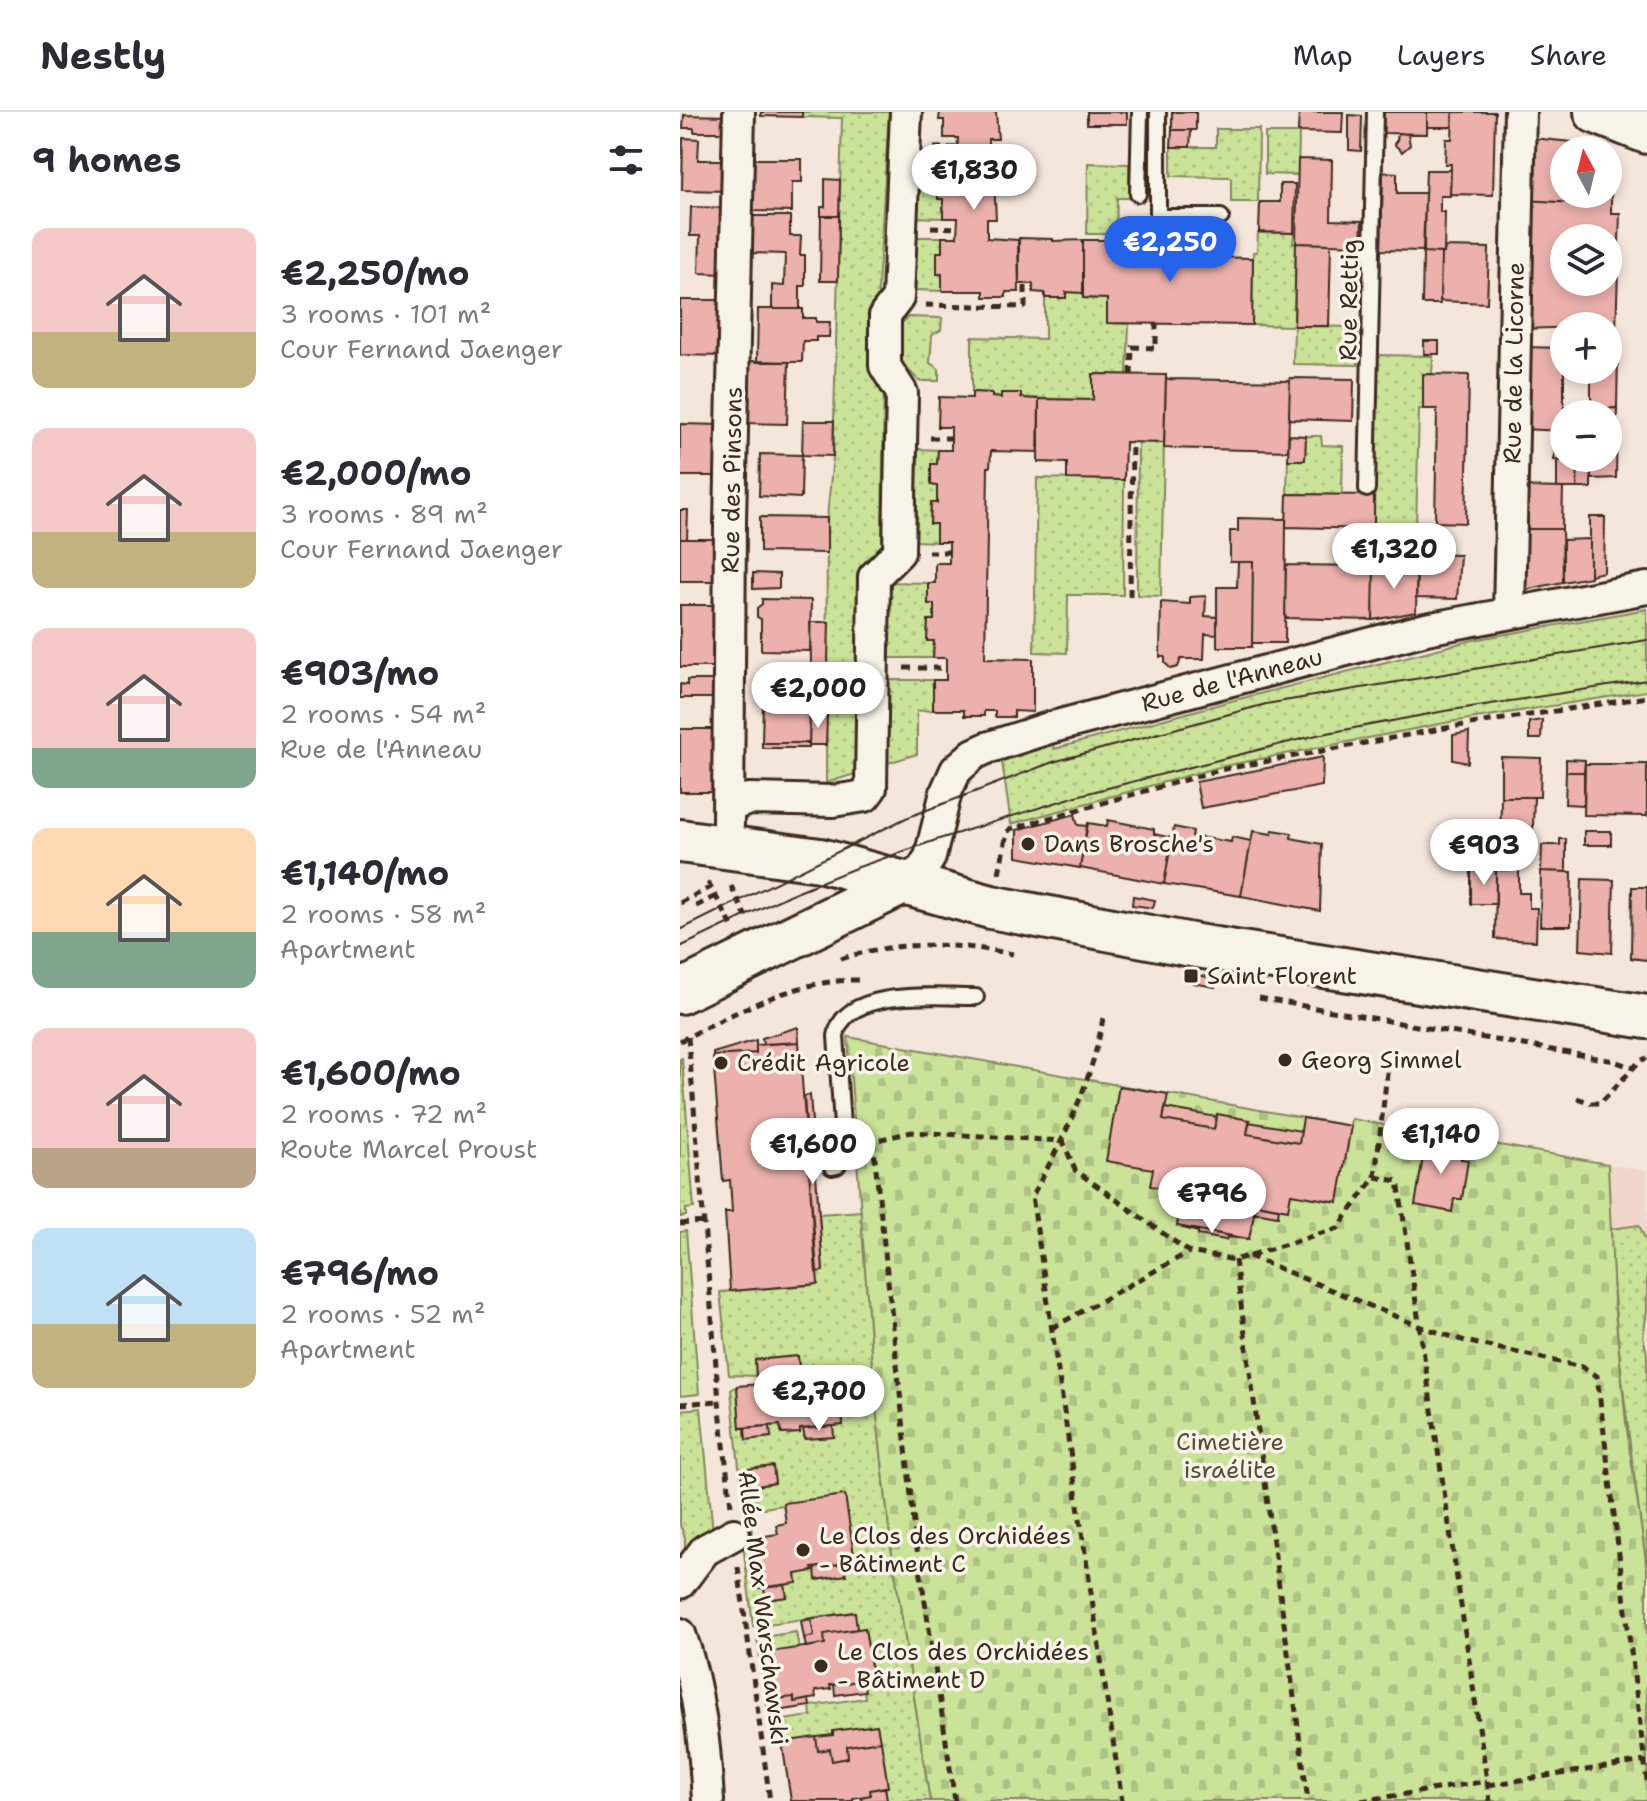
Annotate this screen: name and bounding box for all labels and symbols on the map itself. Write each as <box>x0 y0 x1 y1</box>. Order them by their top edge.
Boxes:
north arrow <box>1550 136 1622 208</box>
pin: €1,830 <box>909 144 1039 212</box>
pin: €2,250 <box>1105 216 1235 284</box>
street label: Rue Rettig <box>1332 239 1366 361</box>
street label: Rue de la Licorne <box>1496 262 1532 464</box>
street label: Rue des Pinsons <box>714 386 750 574</box>
pin: €1,320 <box>1329 523 1459 591</box>
street label: Rue de l'Anneau <box>1138 640 1326 720</box>
pin: €2,000 <box>753 662 883 730</box>
pin: €903 <box>1437 819 1531 887</box>
place label: Dans Brosche's <box>1044 828 1214 860</box>
marker: Dans Brosche's <box>1019 835 1037 853</box>
place label: Saint Florent <box>1207 960 1357 992</box>
marker: Saint Florent <box>1182 967 1200 985</box>
place label: Georg Simmel <box>1301 1044 1462 1076</box>
place label: Crédit Agricole <box>737 1047 910 1079</box>
marker: Georg Simmel <box>1276 1051 1294 1069</box>
marker: Crédit Agricole <box>712 1054 730 1072</box>
pin: €1,140 <box>1376 1108 1506 1176</box>
pin: €1,600 <box>748 1118 878 1186</box>
pin: €796 <box>1165 1167 1259 1235</box>
pin: €2,700 <box>754 1365 884 1433</box>
park label: Cimetière israélite <box>1176 1426 1284 1486</box>
street label: Allée Max Warschawski <box>730 1469 796 1747</box>
place label: Le Clos des Orchidées - Bâtiment C <box>819 1520 1071 1580</box>
marker: Le Clos des Orchidées - Bâtiment C <box>794 1541 812 1559</box>
place label: Le Clos des Orchidées - Bâtiment D <box>837 1636 1089 1696</box>
marker: Le Clos des Orchidées - Bâtiment D <box>812 1657 830 1675</box>

